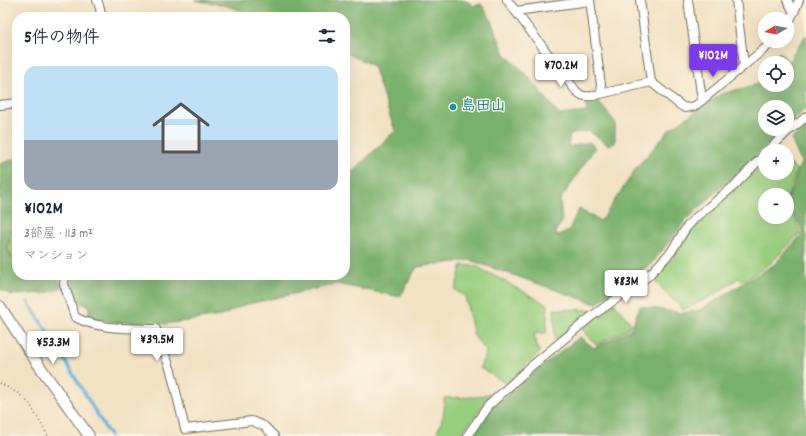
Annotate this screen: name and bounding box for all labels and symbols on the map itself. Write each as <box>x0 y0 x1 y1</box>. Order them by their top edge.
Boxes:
north arrow <box>758 12 794 48</box>
pin: ¥102M <box>685 44 741 78</box>
pin: ¥70.2M <box>528 54 594 88</box>
place label: 島田山 <box>461 96 506 118</box>
marker: 島田山 <box>448 102 458 112</box>
pin: ¥83M <box>602 270 650 304</box>
pin: ¥39.5M <box>124 328 190 362</box>
pin: ¥53.3M <box>20 331 86 365</box>

